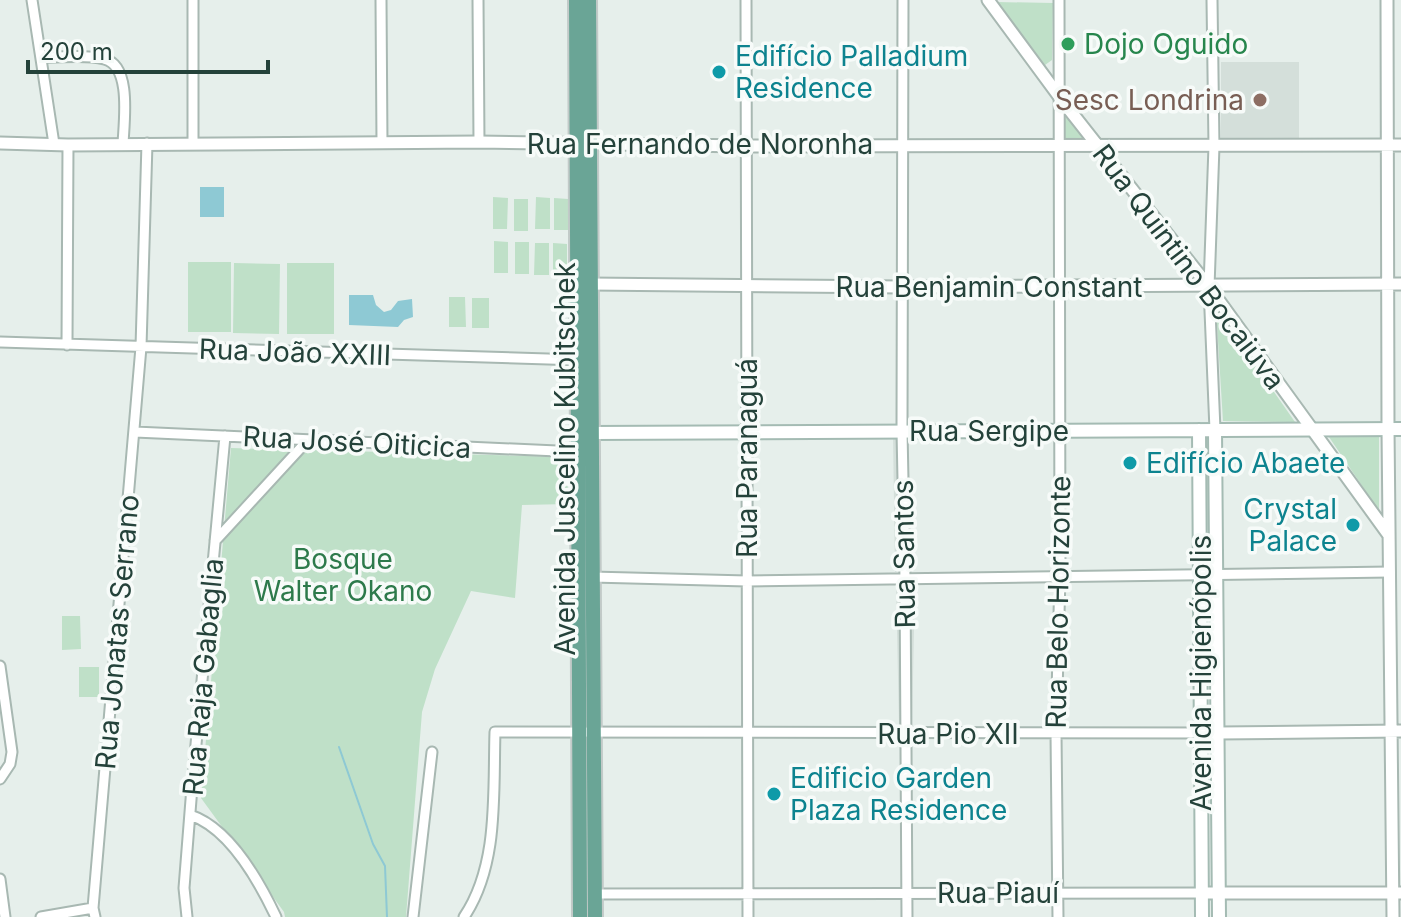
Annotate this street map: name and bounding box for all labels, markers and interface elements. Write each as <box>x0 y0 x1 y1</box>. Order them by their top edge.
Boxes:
scale bar <box>28 24 268 74</box>
place label: Dojo Oguido <box>1084 27 1248 61</box>
marker: Dojo Oguido <box>1059 35 1077 53</box>
text: 200 m <box>40 37 113 66</box>
place label: Edifício Palladium Residence <box>735 39 968 105</box>
marker: Edifício Palladium Residence <box>710 63 728 81</box>
place label: Sesc Londrina <box>1055 83 1244 117</box>
marker: Sesc Londrina <box>1251 91 1269 109</box>
street label: Rua Fernando de Noronha <box>527 127 873 161</box>
street label: Rua Quintino Bocaiúva <box>1086 138 1292 396</box>
street label: Avenida Juscelino Kubitschek <box>548 262 582 656</box>
street label: Rua Benjamin Constant <box>836 270 1142 304</box>
street label: Rua João XXIII <box>198 332 392 372</box>
street label: Rua Paranaguá <box>730 358 764 558</box>
street label: Rua Sergipe <box>909 414 1069 448</box>
street label: Rua José Oiticica <box>242 419 472 465</box>
place label: Edifício Abaete <box>1146 446 1345 480</box>
marker: Edifício Abaete <box>1121 454 1139 472</box>
street label: Rua Belo Horizonte <box>1039 475 1077 729</box>
street label: Rua Santos <box>886 479 922 629</box>
place label: Crystal Palace <box>1243 492 1337 558</box>
street label: Rua Jonatas Serrano <box>88 493 146 771</box>
marker: Crystal Palace <box>1344 516 1362 534</box>
street label: Avenida Higienópolis <box>1184 535 1218 811</box>
park label: Bosque Walter Okano <box>254 542 432 608</box>
street label: Rua Raja Gabaglia <box>176 557 230 797</box>
street label: Rua Pio XII <box>877 717 1019 751</box>
place label: Edificio Garden Plaza Residence <box>790 761 1007 827</box>
marker: Edificio Garden Plaza Residence <box>765 785 783 803</box>
street label: Rua Piauí <box>937 876 1059 910</box>

